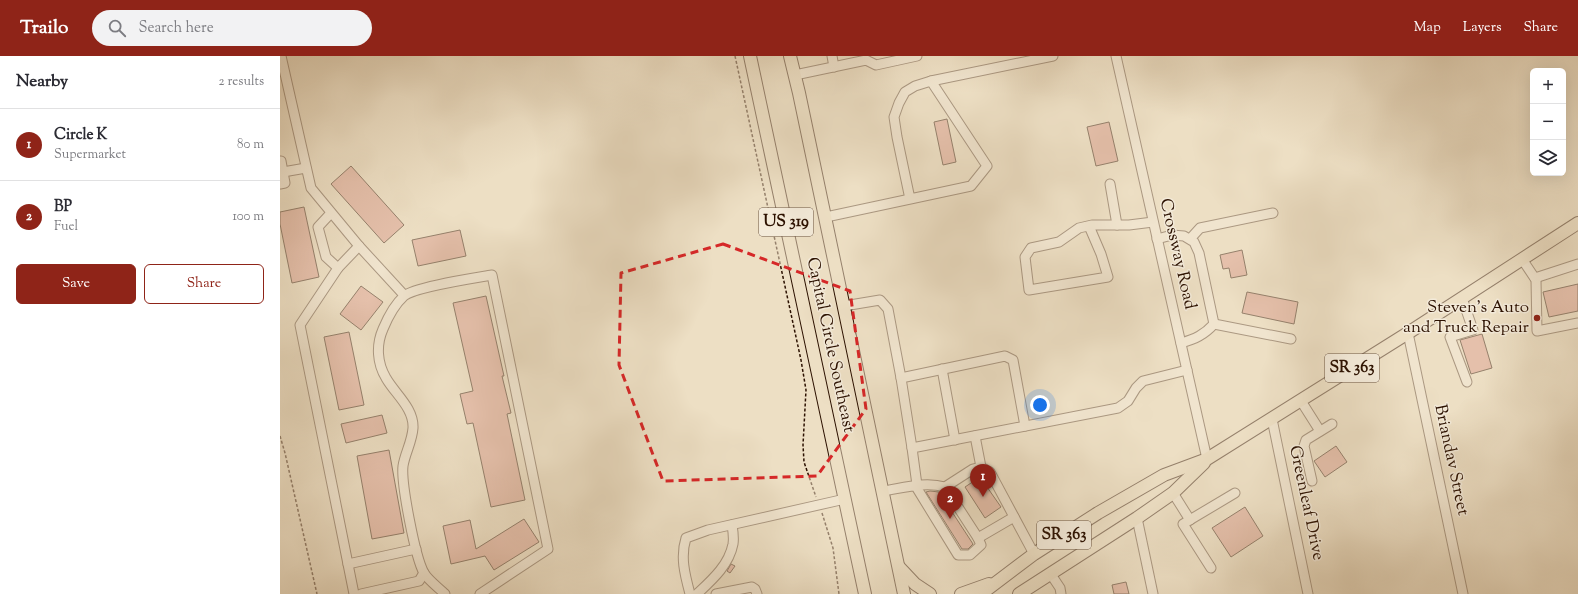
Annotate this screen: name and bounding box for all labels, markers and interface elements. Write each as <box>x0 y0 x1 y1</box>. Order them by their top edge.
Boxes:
search box <box>92 10 372 46</box>
text: Trailo <box>20 15 68 42</box>
icon: search <box>106 17 128 39</box>
text: Search here <box>138 18 214 39</box>
text: Map <box>1414 18 1441 38</box>
text: Layers <box>1463 18 1501 38</box>
text: Share <box>1523 18 1558 38</box>
map controls <box>1530 68 1566 176</box>
button: + <box>1530 68 1566 104</box>
text: Nearby <box>16 70 68 94</box>
text: 2 results <box>219 73 264 91</box>
button: − <box>1530 104 1566 140</box>
text: Circle K <box>54 125 107 146</box>
text: 1 <box>27 136 31 154</box>
text: 80 m <box>237 136 264 154</box>
button: layers <box>1530 140 1566 176</box>
text: Supermarket <box>54 146 126 164</box>
street label: Crossway Road <box>1153 196 1202 312</box>
text: BP <box>54 197 72 218</box>
text: 2 <box>26 208 32 226</box>
text: 100 m <box>232 208 264 226</box>
road number: US 319 <box>759 208 813 236</box>
text: Fuel <box>54 218 78 236</box>
street label: Capital Circle Southeast <box>800 255 860 435</box>
button: Save <box>16 264 136 304</box>
button: Share <box>144 264 264 304</box>
place label: Steven's Auto and Truck Repair <box>1403 296 1530 340</box>
marker: Steven's Auto and Truck Repair <box>1532 313 1542 323</box>
road number: SR 363 <box>1325 354 1379 382</box>
your location <box>1030 395 1050 415</box>
street label: Briandav Street <box>1427 402 1475 518</box>
street label: Greenleaf Drive <box>1282 443 1330 563</box>
pin: 1 <box>970 464 996 497</box>
pin: 2 <box>937 486 963 519</box>
road number: SR 363 <box>1037 521 1091 549</box>

